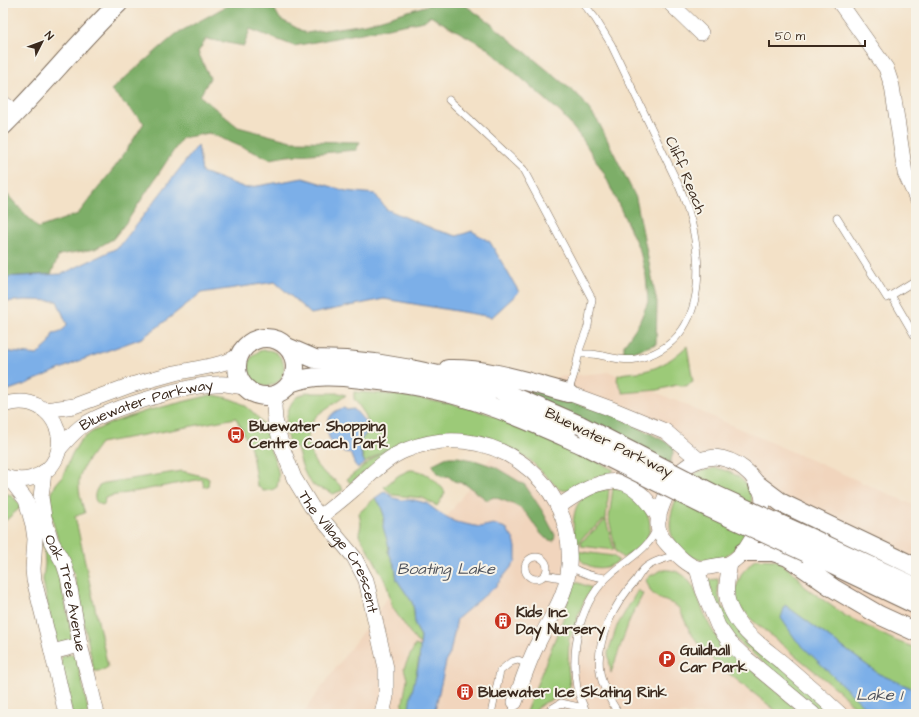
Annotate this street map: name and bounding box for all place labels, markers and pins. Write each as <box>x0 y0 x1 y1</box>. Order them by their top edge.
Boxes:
place label: Bluewater Shopping Centre Coach Park <box>249 416 389 454</box>
bus stop icon: Bluewater Shopping Centre Coach Park <box>226 425 246 445</box>
place label: Kids Inc Day Nursery <box>516 602 606 641</box>
building icon: Kids Inc Day Nursery <box>493 611 513 631</box>
place label: Guildhall Car Park <box>680 640 748 678</box>
parking icon: Guildhall Car Park <box>657 649 677 669</box>
building icon: Bluewater Ice Skating Rink <box>455 682 475 702</box>
place label: Bluewater Ice Skating Rink <box>478 682 667 705</box>

